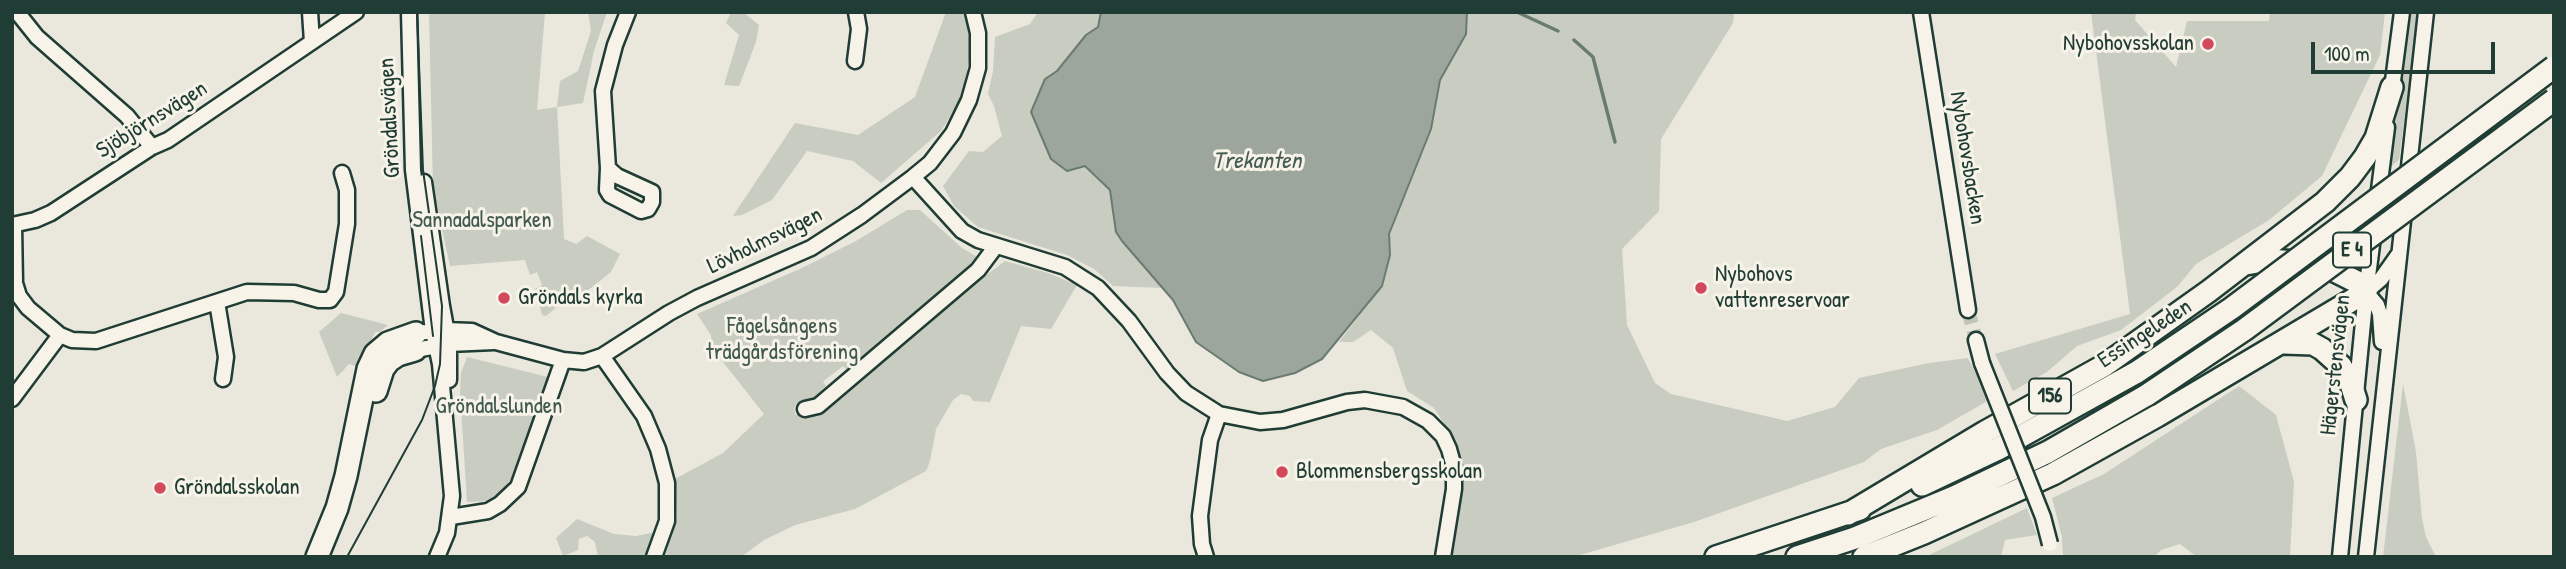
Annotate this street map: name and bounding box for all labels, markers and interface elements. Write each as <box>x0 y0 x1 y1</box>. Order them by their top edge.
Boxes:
scale bar <box>2314 28 2498 72</box>
place label: Nybohovsskolan <box>2063 30 2194 58</box>
marker: Nybohovsskolan <box>2200 36 2216 52</box>
text: 100 m <box>2324 39 2370 68</box>
street label: Gröndalsvägen <box>373 57 407 179</box>
street label: Sjöbjörnsvägen <box>91 75 213 165</box>
street label: Nybohovsbacken <box>1943 90 1991 226</box>
water label: Trekanten <box>1213 148 1301 176</box>
street label: Lövholmsvägen <box>703 201 827 281</box>
park label: Sannadalsparken <box>412 207 552 235</box>
road number: E 4 <box>2333 232 2371 268</box>
place label: Nybohovs vattenreservoar <box>1715 261 1850 315</box>
marker: Nybohovs vattenreservoar <box>1693 280 1709 296</box>
place label: Gröndals kyrka <box>518 284 642 312</box>
marker: Gröndals kyrka <box>496 290 512 306</box>
street label: Essingeleden <box>2093 293 2197 375</box>
street label: Hägerstensvägen <box>2315 293 2357 437</box>
park label: Fågelsångens trädgårdsförening <box>706 313 858 367</box>
road number: 156 <box>2029 378 2071 414</box>
park label: Gröndalslunden <box>436 393 562 421</box>
place label: Blommensbergsskolan <box>1296 458 1483 486</box>
marker: Blommensbergsskolan <box>1274 464 1290 480</box>
place label: Gröndalsskolan <box>174 474 300 502</box>
marker: Gröndalsskolan <box>152 480 168 496</box>

